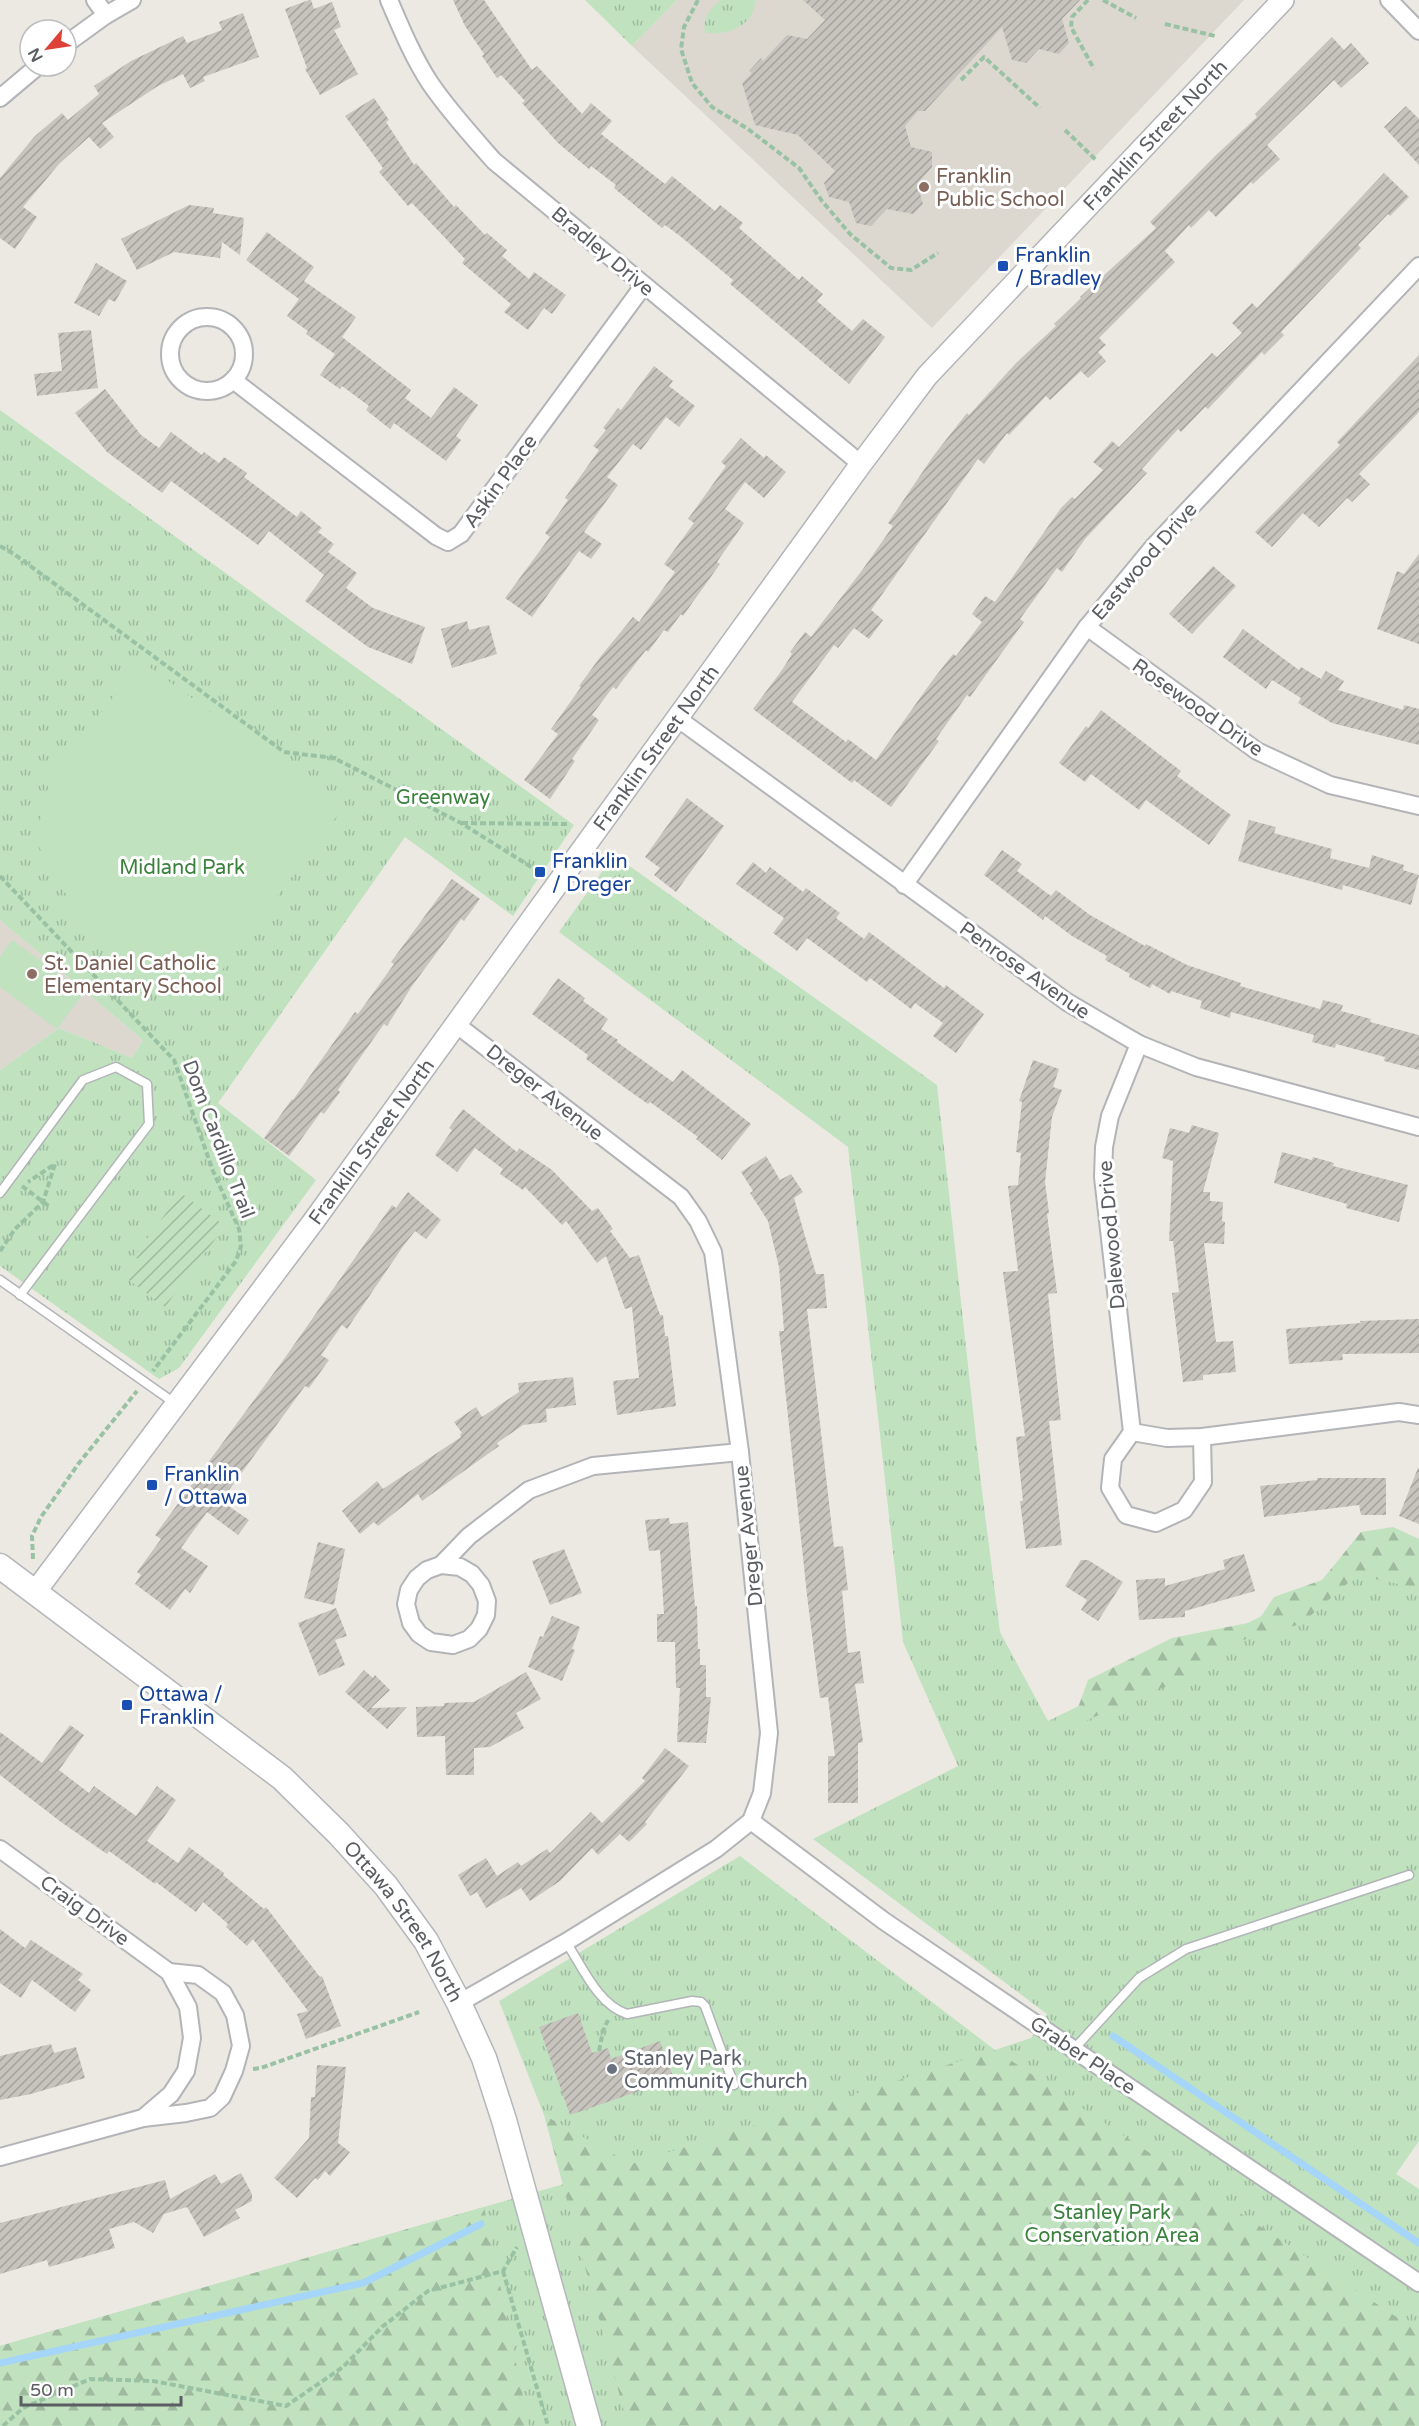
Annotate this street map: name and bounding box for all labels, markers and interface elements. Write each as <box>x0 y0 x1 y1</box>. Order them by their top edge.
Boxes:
north arrow <box>18 18 78 78</box>
text: N <box>24 44 48 65</box>
street label: Franklin Street North <box>1079 55 1233 216</box>
place label: Franklin Public School <box>936 165 1064 212</box>
marker: Franklin Public School <box>917 180 931 194</box>
street label: Bradley Drive <box>546 202 659 302</box>
place label: Franklin / Bradley <box>1015 244 1101 291</box>
marker: Franklin / Bradley <box>996 259 1010 273</box>
street label: Askin Place <box>459 430 543 533</box>
street label: Eastwood Drive <box>1087 498 1202 625</box>
street label: Rosewood Drive <box>1127 654 1268 762</box>
street label: Franklin Street North <box>589 661 725 836</box>
park label: Greenway <box>396 786 491 810</box>
place label: Franklin / Dreger <box>552 850 632 897</box>
park label: Midland Park <box>119 856 245 880</box>
marker: Franklin / Dreger <box>533 865 547 879</box>
street label: Penrose Avenue <box>955 917 1094 1025</box>
place label: St. Daniel Catholic Elementary School <box>44 952 222 999</box>
marker: St. Daniel Catholic Elementary School <box>25 967 39 981</box>
street label: Dreger Avenue <box>481 1040 608 1146</box>
street label: Franklin Street North <box>304 1055 440 1230</box>
street label: Dom Cardillo Trail <box>177 1057 259 1222</box>
street label: Dalewood Drive <box>1094 1159 1130 1310</box>
place label: Franklin / Ottawa <box>164 1463 248 1510</box>
street label: Dreger Avenue <box>730 1464 768 1608</box>
marker: Franklin / Ottawa <box>145 1478 159 1492</box>
place label: Ottawa / Franklin <box>139 1683 223 1730</box>
marker: Ottawa / Franklin <box>120 1698 134 1712</box>
street label: Ottawa Street North <box>338 1836 467 2007</box>
street label: Craig Drive <box>35 1870 134 1951</box>
street label: Graber Place <box>1025 2012 1140 2100</box>
place label: Stanley Park Community Church <box>624 2047 808 2094</box>
marker: Stanley Park Community Church <box>605 2062 619 2076</box>
park label: Stanley Park Conservation Area <box>1025 2201 1199 2248</box>
scale bar <box>21 2369 182 2407</box>
text: 50 m <box>30 2379 74 2401</box>

